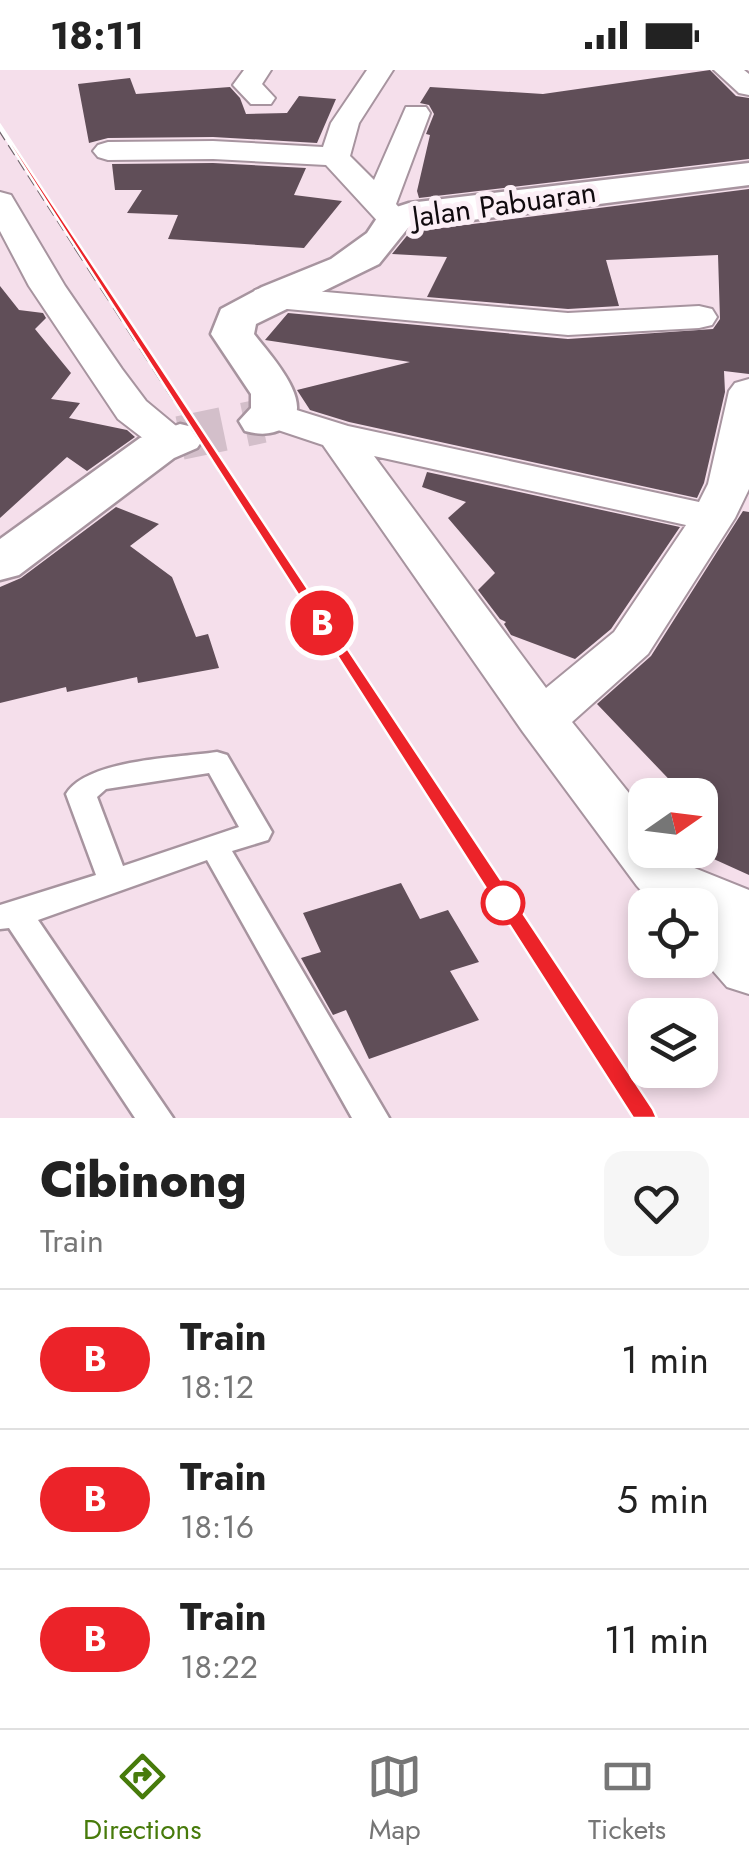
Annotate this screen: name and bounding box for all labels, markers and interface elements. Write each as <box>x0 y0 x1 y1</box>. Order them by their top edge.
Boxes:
text: 18:11 <box>50 8 144 63</box>
street label: Jalan Pabuaran <box>405 170 599 239</box>
line badge: B <box>290 590 354 656</box>
text: B <box>310 598 334 648</box>
north arrow <box>628 778 718 868</box>
map controls <box>628 778 718 1088</box>
unlabelled marker <box>482 882 524 924</box>
button: locate <box>628 888 718 978</box>
button: layers <box>628 998 718 1088</box>
text: Cibinong <box>40 1146 247 1215</box>
button: heart <box>604 1151 709 1256</box>
text: Train <box>40 1218 104 1264</box>
text: Train <box>180 1309 267 1364</box>
text: 1 min <box>621 1332 709 1387</box>
text: B <box>83 1334 107 1384</box>
text: 18:12 <box>180 1364 254 1410</box>
text: Train <box>180 1449 267 1504</box>
text: 5 min <box>617 1472 709 1527</box>
text: B <box>83 1474 107 1524</box>
text: 18:16 <box>180 1504 254 1550</box>
text: Train <box>180 1589 267 1644</box>
text: 11 min <box>604 1612 709 1667</box>
text: B <box>83 1614 107 1664</box>
text: 18:22 <box>180 1644 258 1690</box>
tab: Directions <box>83 1749 201 1850</box>
tab: Map <box>367 1749 422 1850</box>
tab: Tickets <box>588 1749 666 1850</box>

